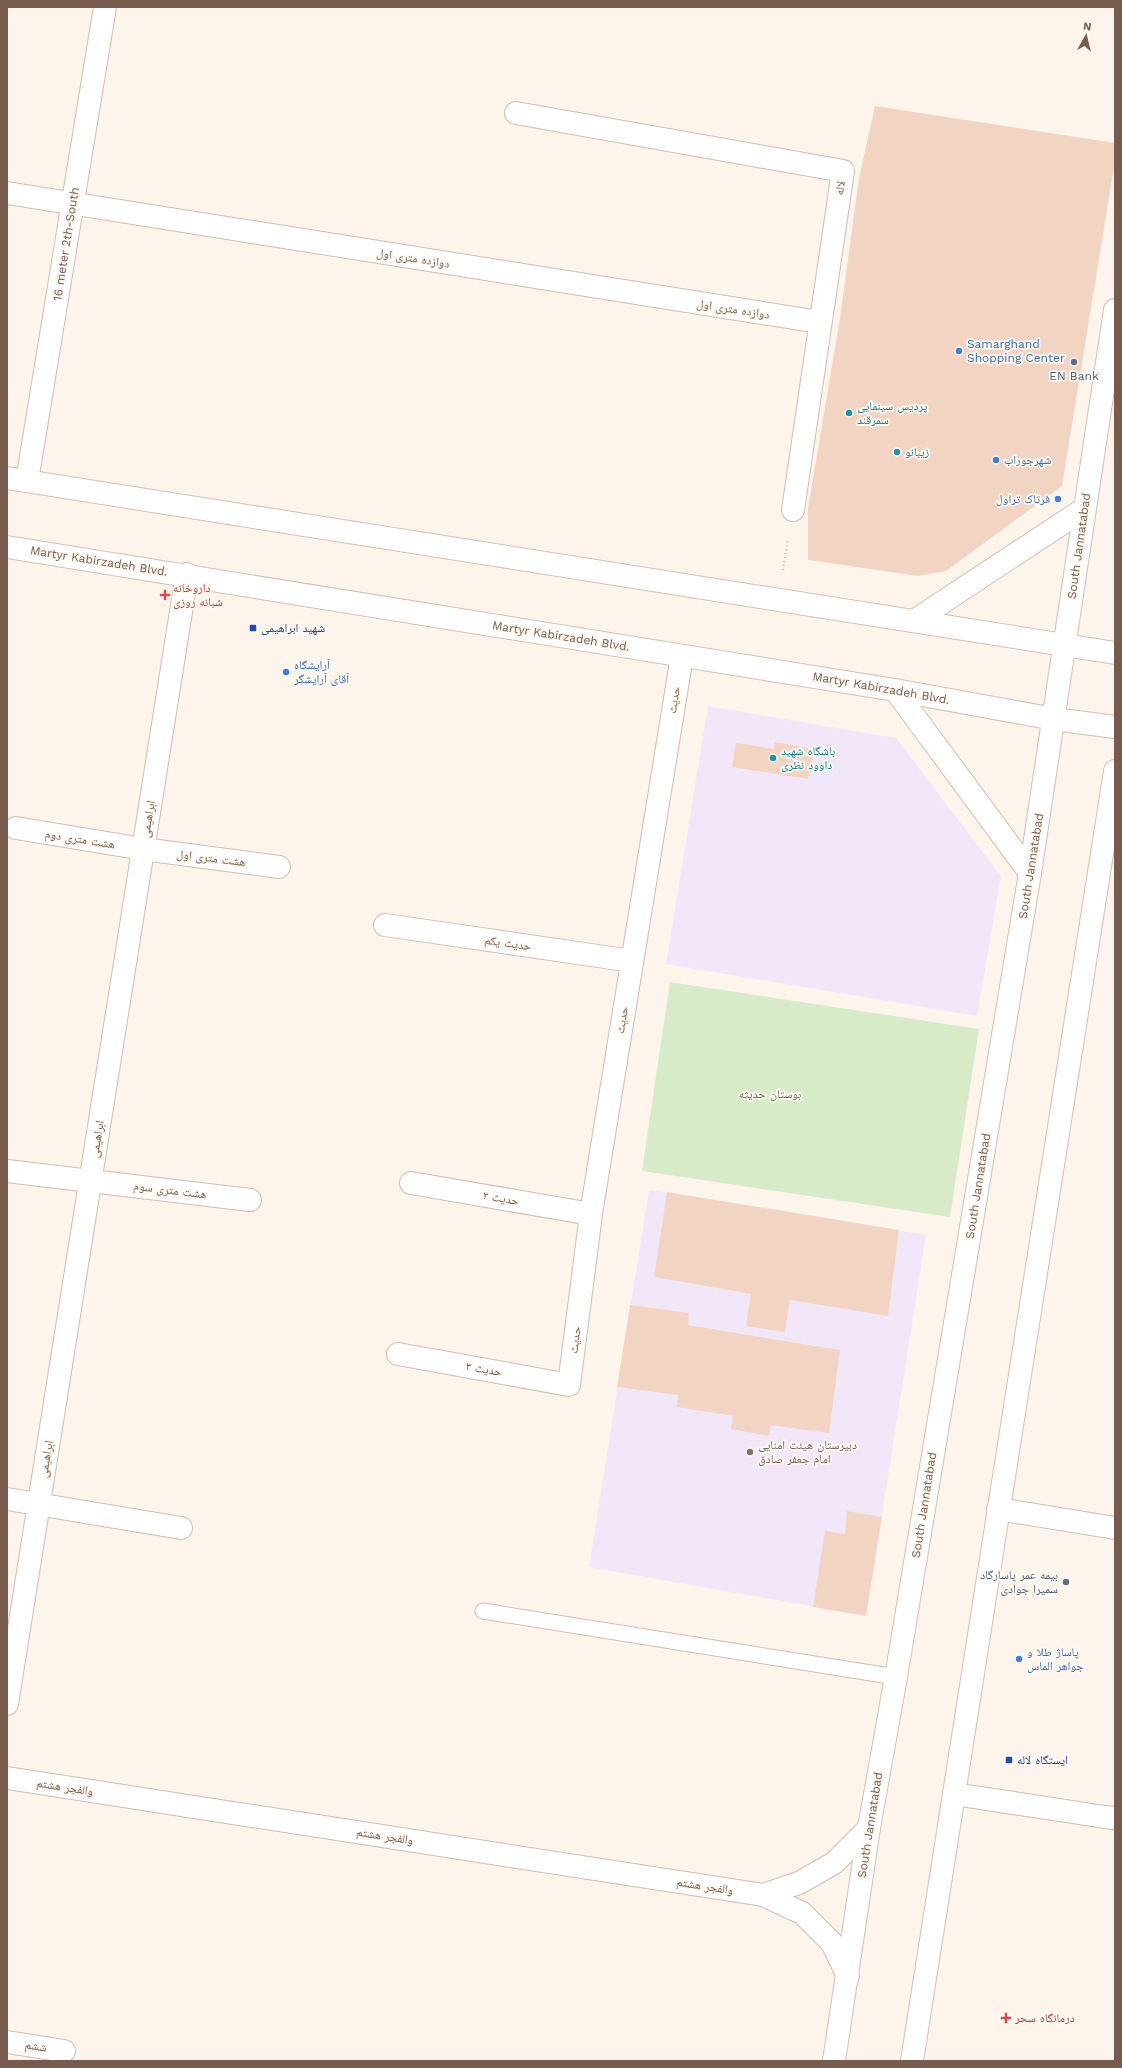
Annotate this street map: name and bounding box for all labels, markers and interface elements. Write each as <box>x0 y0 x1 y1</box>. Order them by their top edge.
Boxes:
north arrow <box>1066 16 1106 56</box>
text: N <box>1082 20 1092 34</box>
street label: لاله <box>832 180 848 196</box>
street label: 16 meter 2th-South <box>50 186 82 302</box>
street label: دوازده متری اول <box>375 245 451 271</box>
street label: دوازده متری اول <box>695 296 771 322</box>
place label: Samarghand Shopping Center <box>967 337 1065 365</box>
marker: Samarghand Shopping Center <box>954 346 964 356</box>
marker: EN Bank <box>1069 357 1079 367</box>
place label: EN Bank <box>1049 369 1099 383</box>
place label: پردیس سینمایی سمرقند <box>857 399 928 427</box>
marker: پردیس سینمایی سمرقند <box>844 408 854 418</box>
place label: زیبانو <box>905 445 930 459</box>
marker: زیبانو <box>892 447 902 457</box>
place label: شهرجوراب <box>1004 453 1051 467</box>
marker: شهرجوراب <box>991 455 1001 465</box>
place label: فرتاک تراول <box>996 492 1050 506</box>
street label: South Jannatabad <box>1065 492 1093 600</box>
marker: فرتاک تراول <box>1053 494 1063 504</box>
street label: Martyr Kabirzadeh Blvd. <box>29 543 169 579</box>
place label: داروخانه شبانه روزی <box>173 581 223 609</box>
marker: داروخانه شبانه روزی <box>160 590 170 600</box>
street label: Martyr Kabirzadeh Blvd. <box>491 618 631 654</box>
place label: شهید ابراهیمی <box>261 621 325 635</box>
marker: شهید ابراهیمی <box>248 623 258 633</box>
place label: آرایشگاه آقای آرایشگر <box>293 658 350 686</box>
marker: آرایشگاه آقای آرایشگر <box>281 667 291 677</box>
street label: Martyr Kabirzadeh Blvd. <box>811 669 951 707</box>
street label: حدیث <box>665 685 683 715</box>
place label: باشگاه شهید داوود نظری <box>781 744 835 772</box>
marker: باشگاه شهید داوود نظری <box>768 753 778 763</box>
street label: ابراهیمی <box>138 799 158 839</box>
street label: South Jannatabad <box>1016 812 1046 920</box>
street label: هشت متری دوم <box>44 827 116 852</box>
street label: هشت متری اول <box>176 847 246 869</box>
street label: حدیث یکم <box>483 933 533 954</box>
street label: حدیث <box>613 1005 631 1035</box>
park label: بوستان حدیثه <box>739 1087 801 1101</box>
street label: ابراهیمی <box>87 1119 107 1159</box>
street label: South Jannatabad <box>963 1132 993 1240</box>
street label: هشت متری سوم <box>133 1179 207 1202</box>
street label: حدیث ۲ <box>482 1188 521 1208</box>
street label: حدیث <box>566 1325 584 1354</box>
street label: حدیث ۳ <box>465 1359 504 1379</box>
place label: دبیرستان هیئت امنایی امام جعفر صادق <box>758 1438 857 1467</box>
street label: ابراهیمی <box>36 1439 56 1479</box>
marker: دبیرستان هیئت امنایی امام جعفر صادق <box>745 1447 755 1457</box>
street label: South Jannatabad <box>909 1451 939 1559</box>
place label: بیمه عمر پاسارگاد سمیرا جوادی <box>980 1568 1058 1596</box>
marker: بیمه عمر پاسارگاد سمیرا جوادی <box>1061 1577 1071 1587</box>
place label: پاساژ طلا و جواهر الماس <box>1027 1645 1084 1673</box>
marker: پاساژ طلا و جواهر الماس <box>1014 1654 1024 1664</box>
place label: ایستگاه لاله <box>1017 1753 1068 1767</box>
marker: ایستگاه لاله <box>1004 1755 1014 1765</box>
street label: South Jannatabad <box>855 1771 885 1879</box>
street label: والفجر هشتم <box>35 1776 94 1799</box>
street label: والفجر هشتم <box>355 1825 414 1848</box>
street label: والفجر هشتم <box>675 1875 734 1898</box>
place label: درمانگاه سحر <box>1014 2011 1075 2025</box>
marker: درمانگاه سحر <box>1000 2012 1012 2024</box>
street label: ششم <box>24 2037 48 2056</box>

